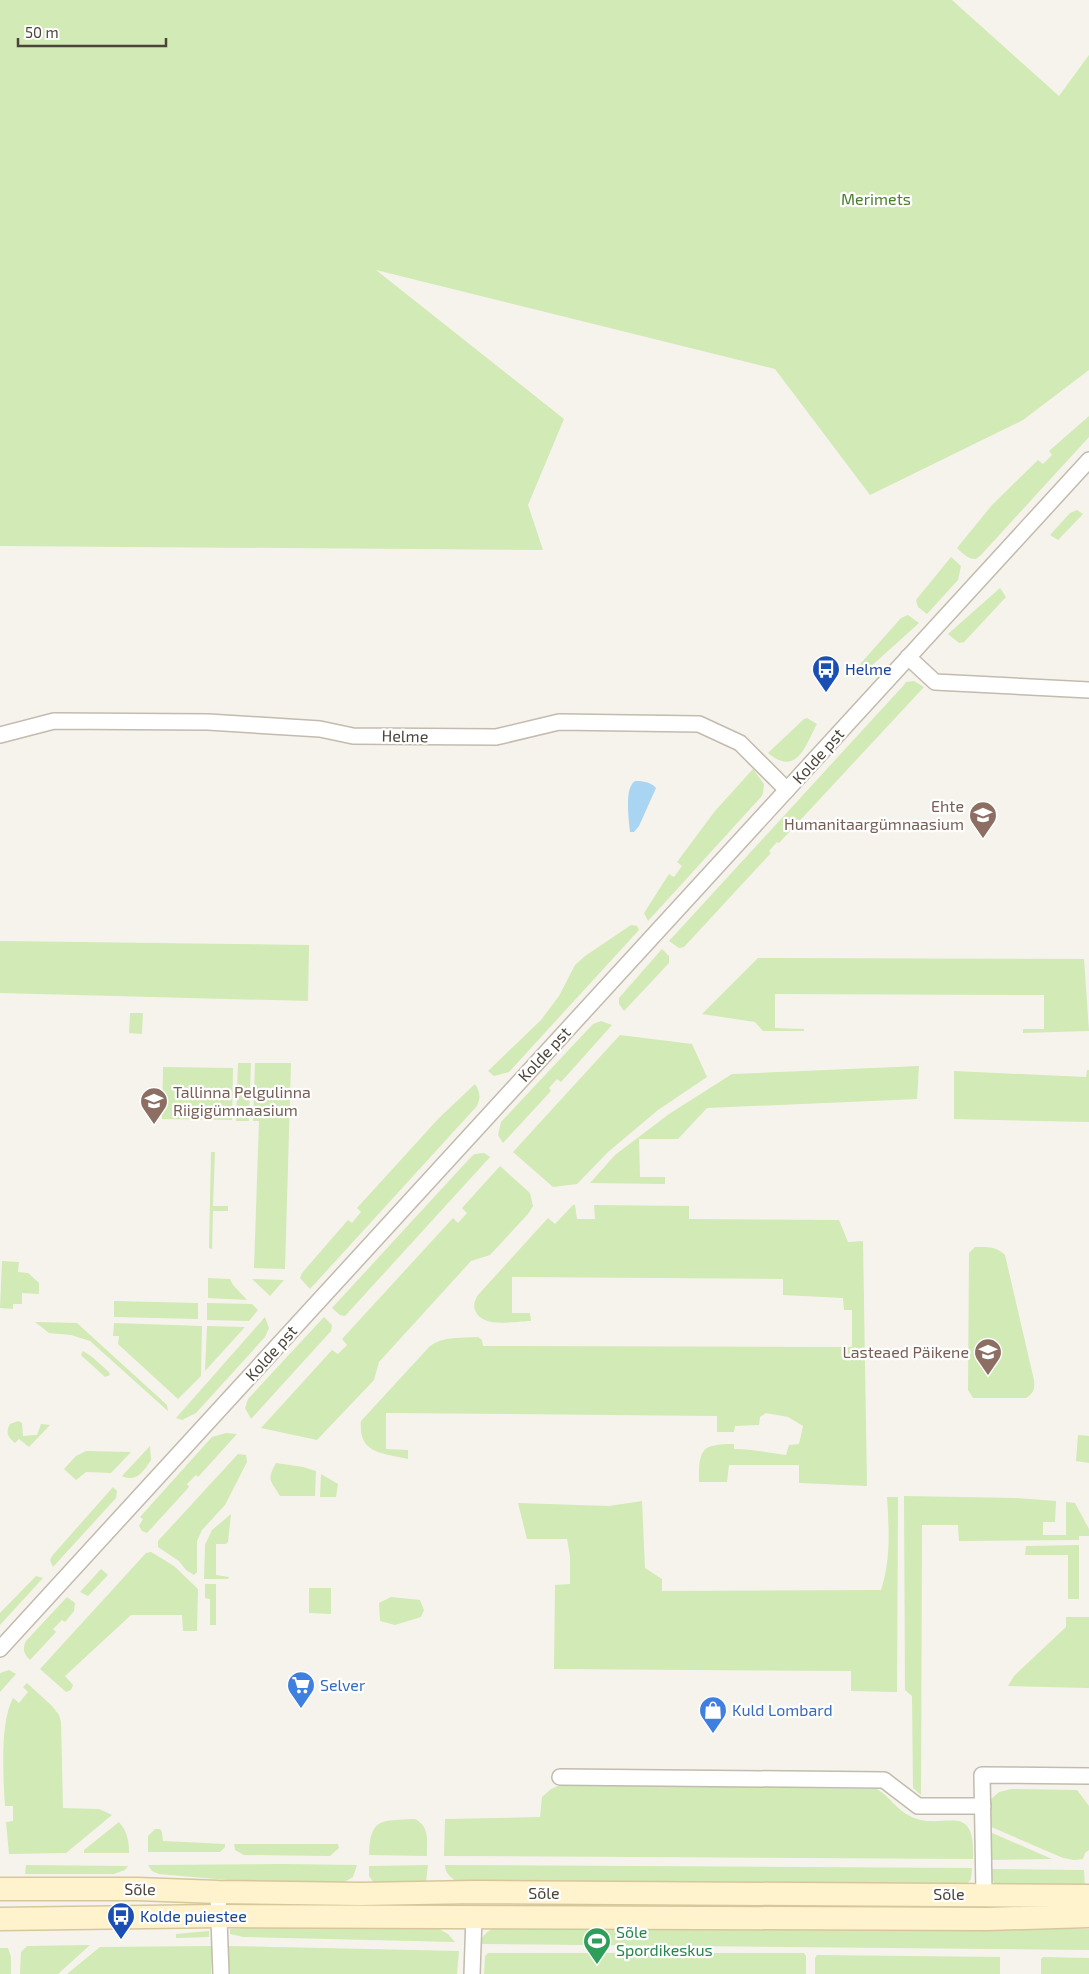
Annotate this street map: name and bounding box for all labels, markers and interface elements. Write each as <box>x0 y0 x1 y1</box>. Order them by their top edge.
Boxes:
scale bar <box>18 15 165 47</box>
text: 50 m <box>25 23 59 41</box>
park label: Merimets <box>841 189 911 208</box>
bus stop icon: Helme <box>811 654 841 693</box>
place label: Helme <box>845 659 892 678</box>
street label: Kolde pst <box>788 724 847 787</box>
street label: Helme <box>382 726 428 745</box>
place label: Ehte Humanitaargümnaasium <box>784 796 964 833</box>
school or university icon: Ehte Humanitaargümnaasium <box>968 800 998 839</box>
street label: Kolde pst <box>514 1022 574 1085</box>
place label: Tallinna Pelgulinna Riigigümnaasium <box>173 1082 311 1119</box>
school or university icon: Tallinna Pelgulinna Riigigümnaasium <box>139 1086 169 1125</box>
street label: Kolde pst <box>241 1321 300 1384</box>
school or university icon: Lasteaed Päikene <box>973 1337 1003 1376</box>
place label: Lasteaed Päikene <box>843 1342 969 1361</box>
supermarket icon: Selver <box>286 1670 316 1709</box>
place label: Selver <box>320 1675 366 1694</box>
shop icon: Kuld Lombard <box>698 1695 728 1734</box>
place label: Kuld Lombard <box>732 1700 833 1719</box>
street label: Sõle <box>124 1879 156 1898</box>
street label: Sõle <box>528 1883 560 1902</box>
street label: Sõle <box>933 1884 965 1903</box>
bus stop icon: Kolde puiestee <box>106 1901 136 1940</box>
place label: Kolde puiestee <box>140 1906 247 1925</box>
place label: Sõle Spordikeskus <box>616 1922 713 1959</box>
sports icon: Sõle Spordikeskus <box>582 1926 612 1965</box>

